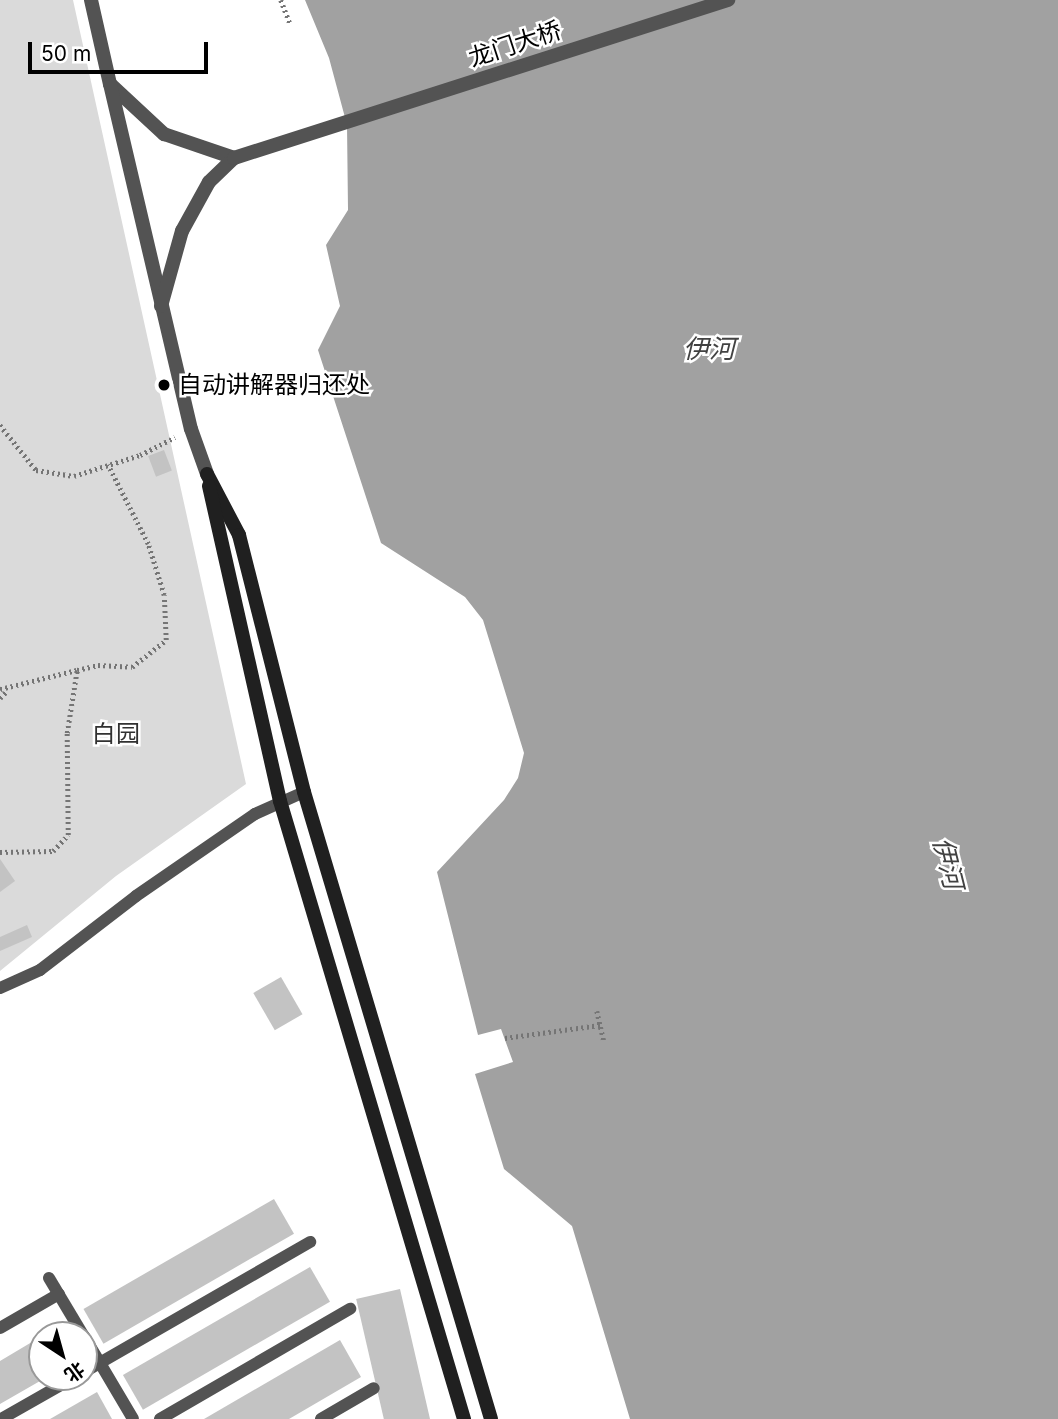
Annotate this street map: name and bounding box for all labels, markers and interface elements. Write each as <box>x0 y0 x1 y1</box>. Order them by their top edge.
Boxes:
street label: 龙门大桥 <box>465 15 565 73</box>
scale bar <box>32 28 212 72</box>
text: 50 m <box>41 41 91 66</box>
water label: 伊河 <box>683 333 735 365</box>
place label: 自动讲解器归还处 <box>178 371 370 399</box>
marker: 自动讲解器归还处 <box>156 377 172 393</box>
park label: 白园 <box>92 720 140 748</box>
water label: 伊河 <box>927 834 969 892</box>
north arrow <box>28 1321 98 1391</box>
text: 北 <box>60 1357 89 1387</box>

